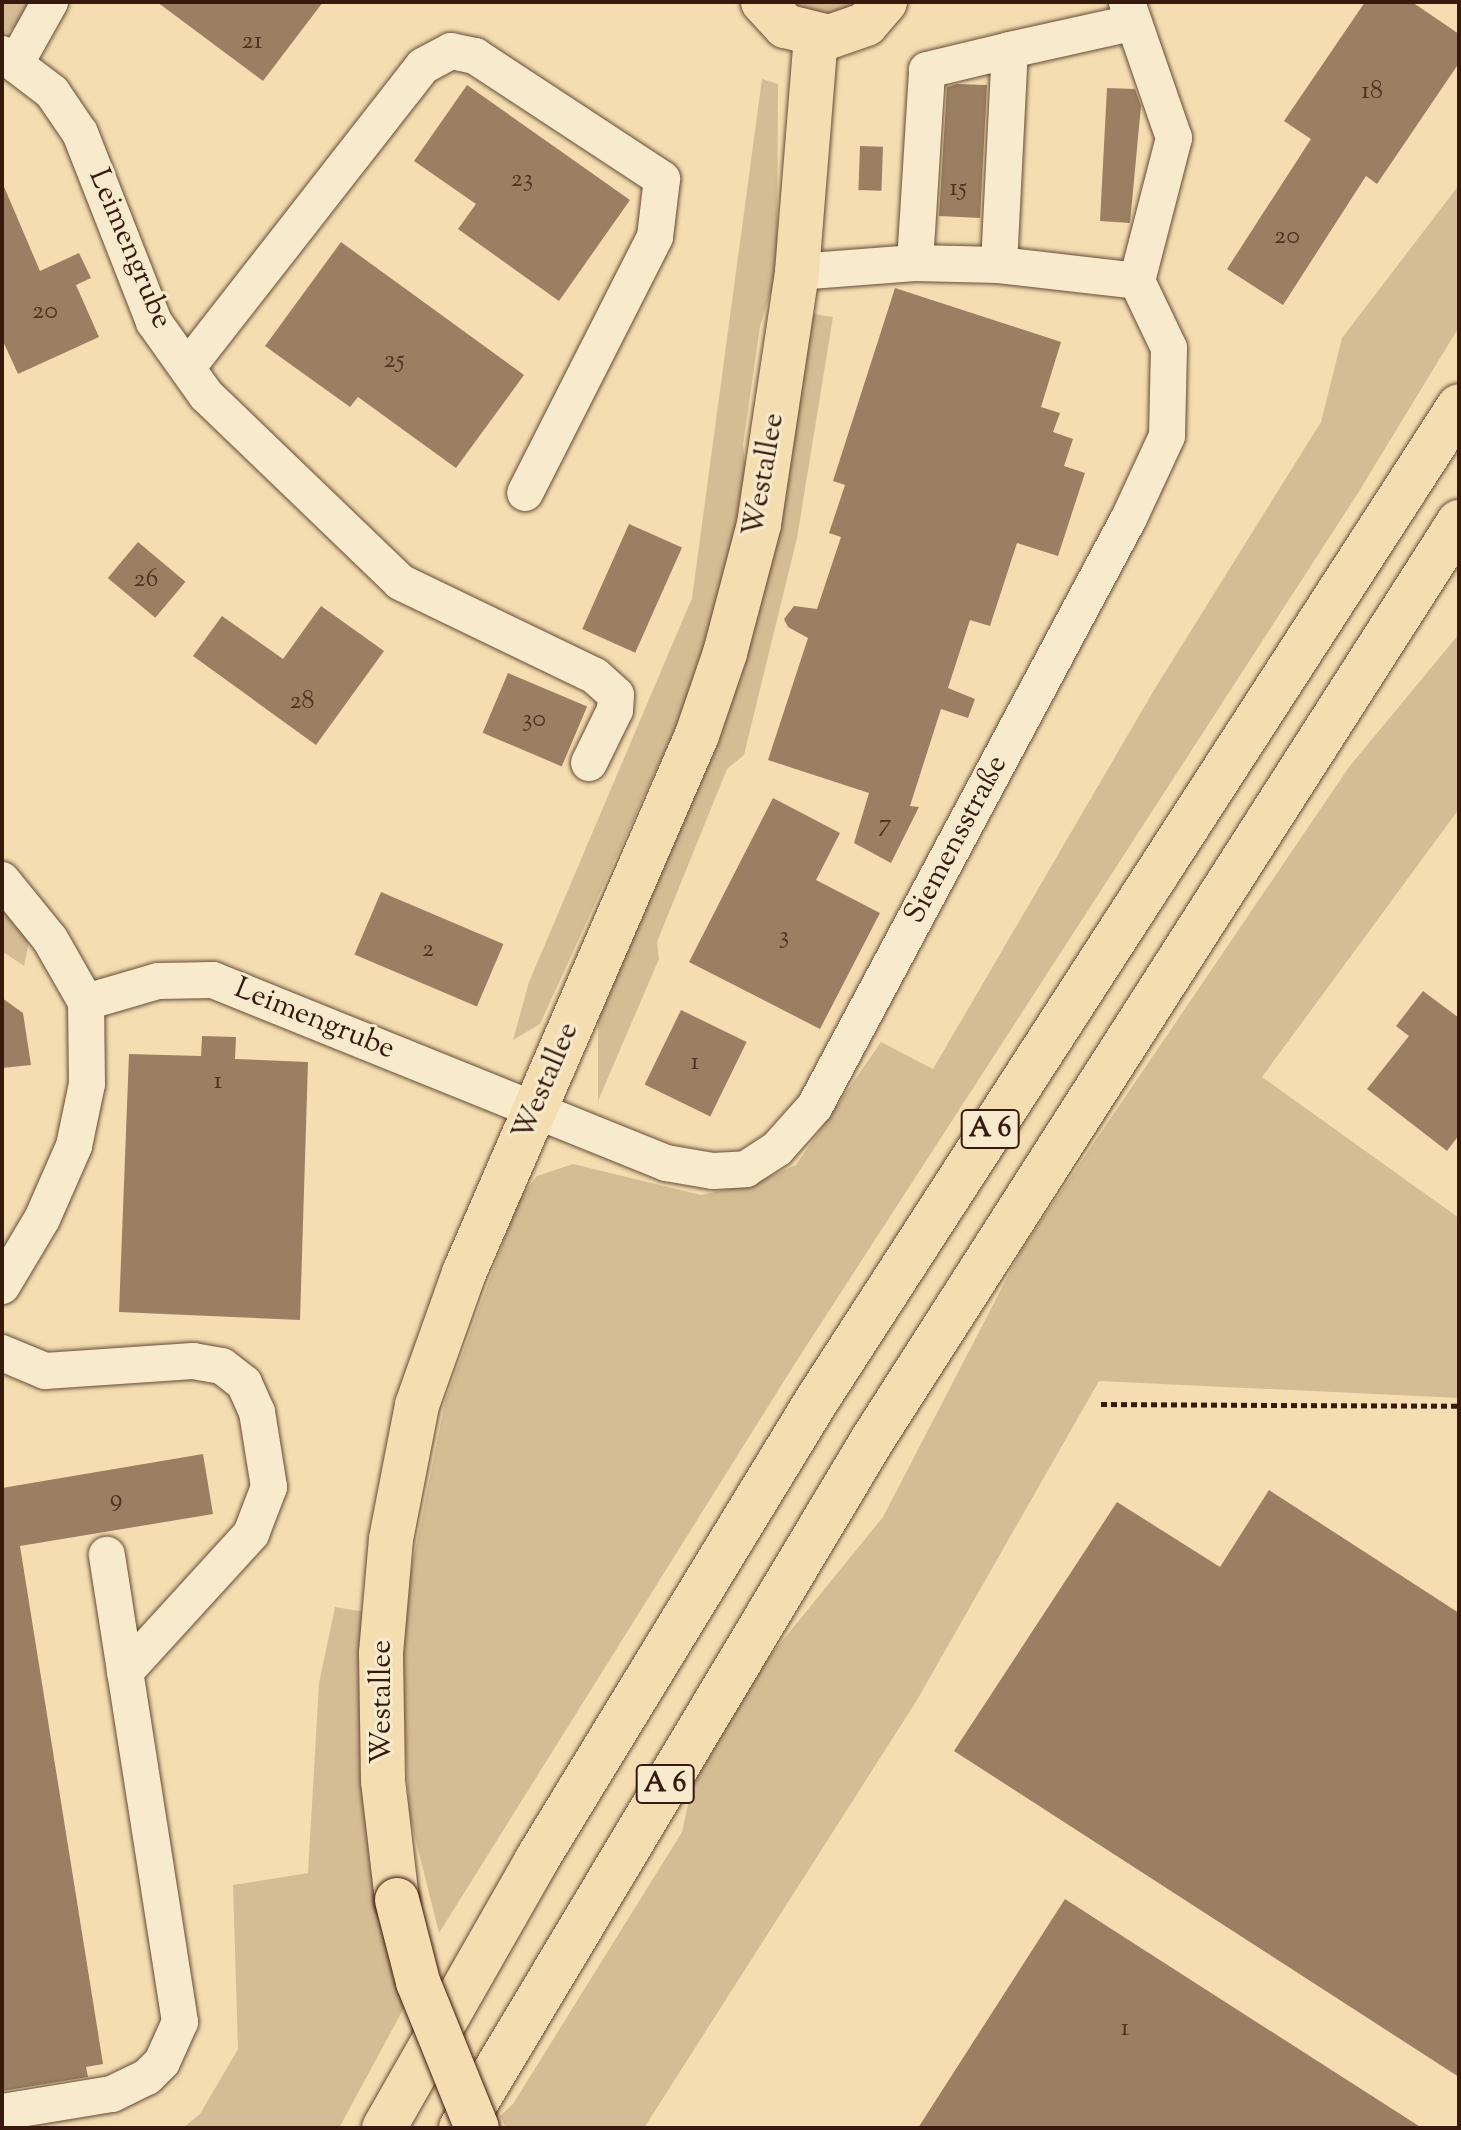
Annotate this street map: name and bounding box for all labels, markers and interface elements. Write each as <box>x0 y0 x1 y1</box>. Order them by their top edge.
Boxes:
house number: 21 <box>241 26 263 58</box>
house number: 18 <box>1361 76 1383 108</box>
street label: Leimengrube <box>79 164 179 334</box>
house number: 23 <box>511 164 533 196</box>
house number: 15 <box>949 173 967 205</box>
house number: 20 <box>1274 221 1300 253</box>
house number: 20 <box>32 296 58 328</box>
house number: 25 <box>383 345 405 377</box>
street label: Westallee <box>736 410 794 540</box>
house number: 26 <box>133 564 159 596</box>
house number: 28 <box>289 686 315 718</box>
house number: 30 <box>522 704 546 736</box>
street label: Siemensstraße <box>898 750 1016 930</box>
house number: 7 <box>878 809 892 841</box>
house number: 3 <box>779 921 789 953</box>
house number: 2 <box>422 934 434 966</box>
street label: Leimengrube <box>229 972 399 1068</box>
street label: Westallee <box>506 1018 588 1146</box>
house number: 1 <box>691 1047 699 1079</box>
house number: 1 <box>214 1066 222 1098</box>
road number: A 6 <box>960 1105 1020 1153</box>
house number: 9 <box>110 1484 122 1516</box>
street label: Westallee <box>365 1640 401 1764</box>
road number: A 6 <box>635 1760 695 1808</box>
house number: 1 <box>1121 2013 1129 2045</box>

